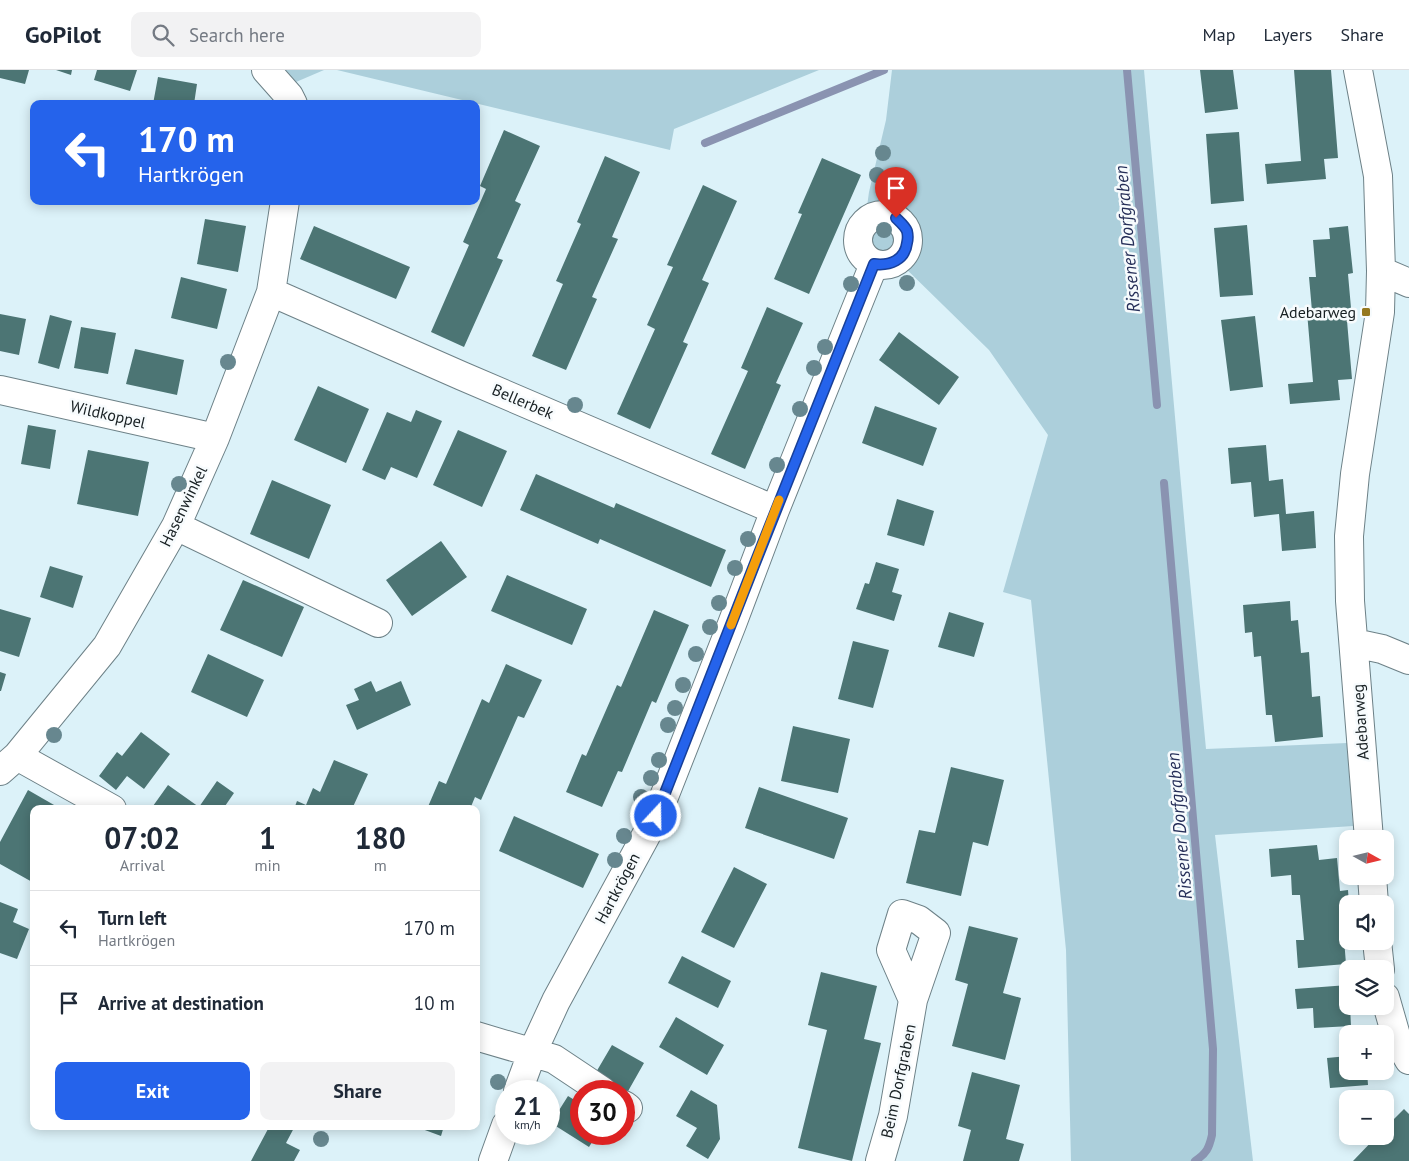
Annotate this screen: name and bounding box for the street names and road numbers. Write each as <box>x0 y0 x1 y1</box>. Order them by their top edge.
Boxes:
street label: Bellerbek <box>489 379 557 423</box>
street label: Wildkoppel <box>68 396 148 432</box>
street label: Hasenwinkel <box>155 462 211 550</box>
street label: Adebarweg <box>1347 683 1373 761</box>
street label: Hartkrögen <box>590 849 644 927</box>
street label: Beim Dorfgraben <box>876 1022 920 1140</box>

